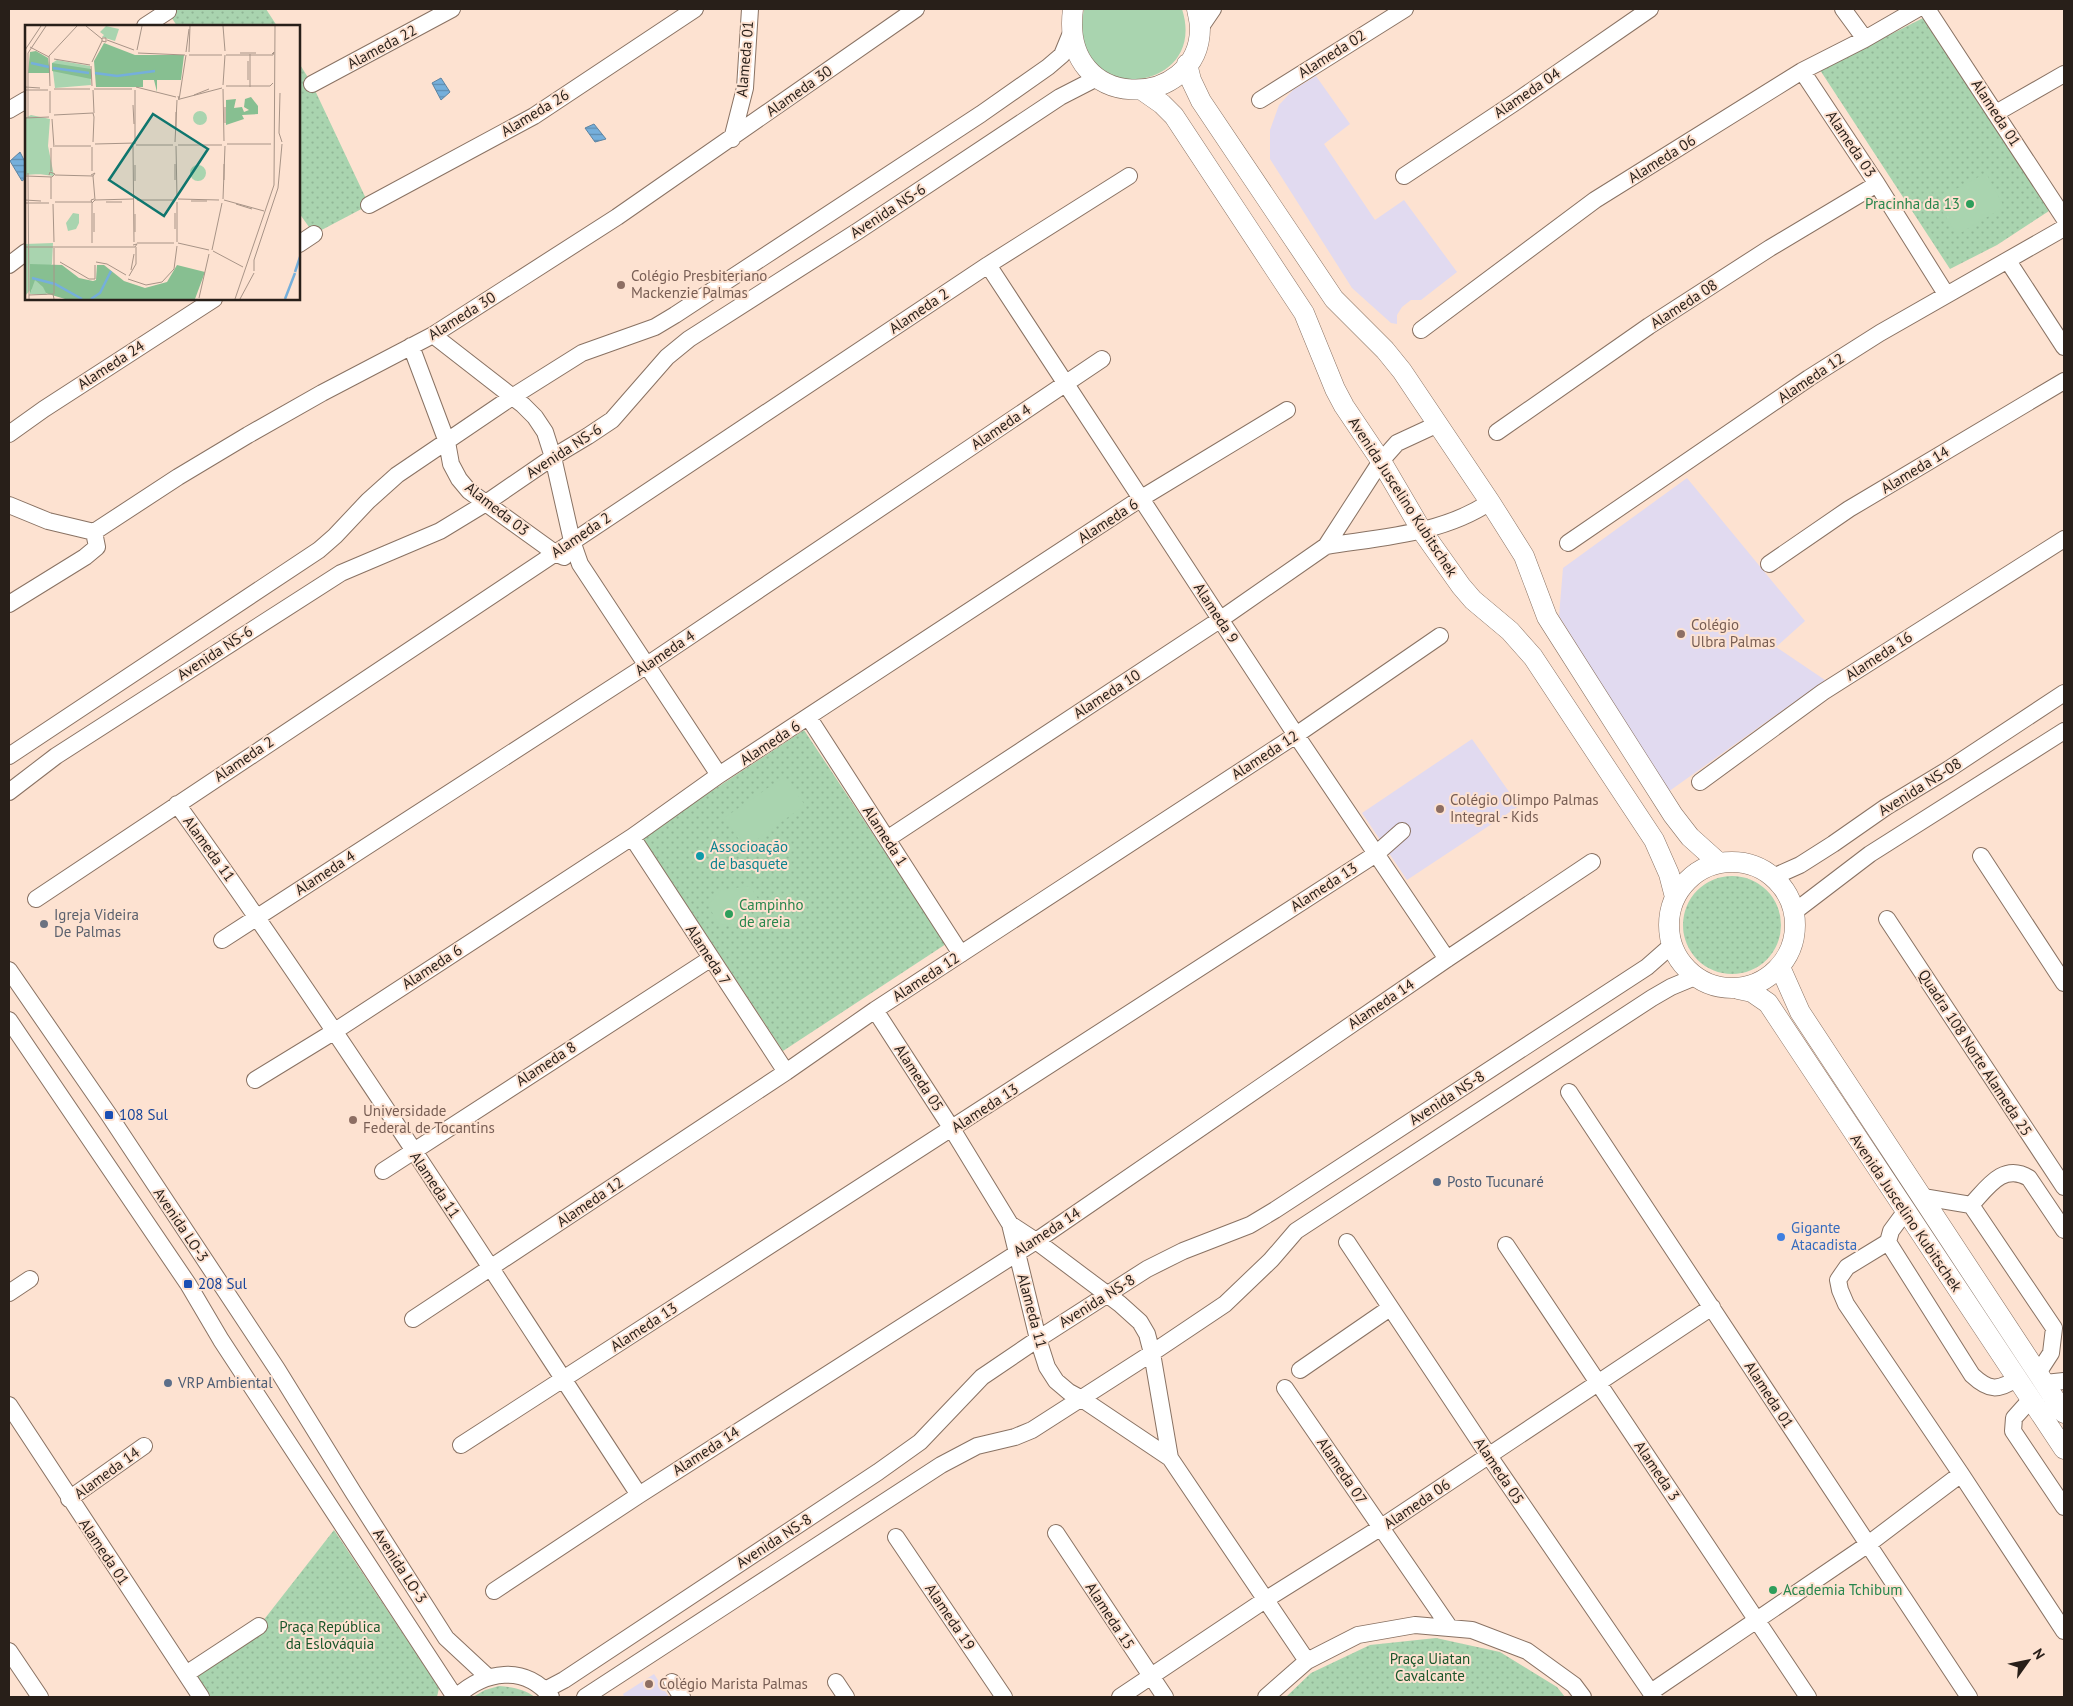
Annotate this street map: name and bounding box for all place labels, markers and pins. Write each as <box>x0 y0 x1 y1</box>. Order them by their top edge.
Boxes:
place label: Pracinha da 13 <box>1865 194 1960 213</box>
marker: Pracinha da 13 <box>1964 198 1976 210</box>
place label: Colégio Presbiteriano Mackenzie Palmas <box>631 266 767 302</box>
marker: Colégio Presbiteriano Mackenzie Palmas <box>615 279 627 291</box>
place label: Colégio Ulbra Palmas <box>1691 615 1775 651</box>
marker: Colégio Ulbra Palmas <box>1675 628 1687 640</box>
place label: Colégio Olimpo Palmas Integral - Kids <box>1450 790 1599 826</box>
marker: Colégio Olimpo Palmas Integral - Kids <box>1434 803 1446 815</box>
place label: Associoação de basquete <box>710 837 788 873</box>
marker: Associoação de basquete <box>694 850 706 862</box>
place label: Campinho de areia <box>739 895 804 931</box>
place label: Igreja Videira De Palmas <box>54 905 139 941</box>
marker: Campinho de areia <box>723 908 735 920</box>
marker: Igreja Videira De Palmas <box>38 918 50 930</box>
place label: Universidade Federal de Tocantins <box>363 1101 495 1137</box>
place label: 108 Sul <box>119 1105 169 1124</box>
marker: 108 Sul <box>103 1109 115 1121</box>
marker: Universidade Federal de Tocantins <box>347 1114 359 1126</box>
place label: Posto Tucunaré <box>1447 1172 1544 1191</box>
marker: Posto Tucunaré <box>1431 1176 1443 1188</box>
place label: Gigante Atacadista <box>1791 1218 1857 1254</box>
marker: Gigante Atacadista <box>1775 1231 1787 1243</box>
place label: 208 Sul <box>198 1274 248 1293</box>
marker: 208 Sul <box>182 1278 194 1290</box>
place label: VRP Ambiental <box>177 1373 273 1392</box>
marker: VRP Ambiental <box>162 1377 174 1389</box>
place label: Academia Tchibum <box>1783 1580 1902 1599</box>
marker: Academia Tchibum <box>1767 1584 1779 1596</box>
place label: Colégio Marista Palmas <box>659 1674 808 1693</box>
marker: Colégio Marista Palmas <box>643 1678 655 1690</box>

